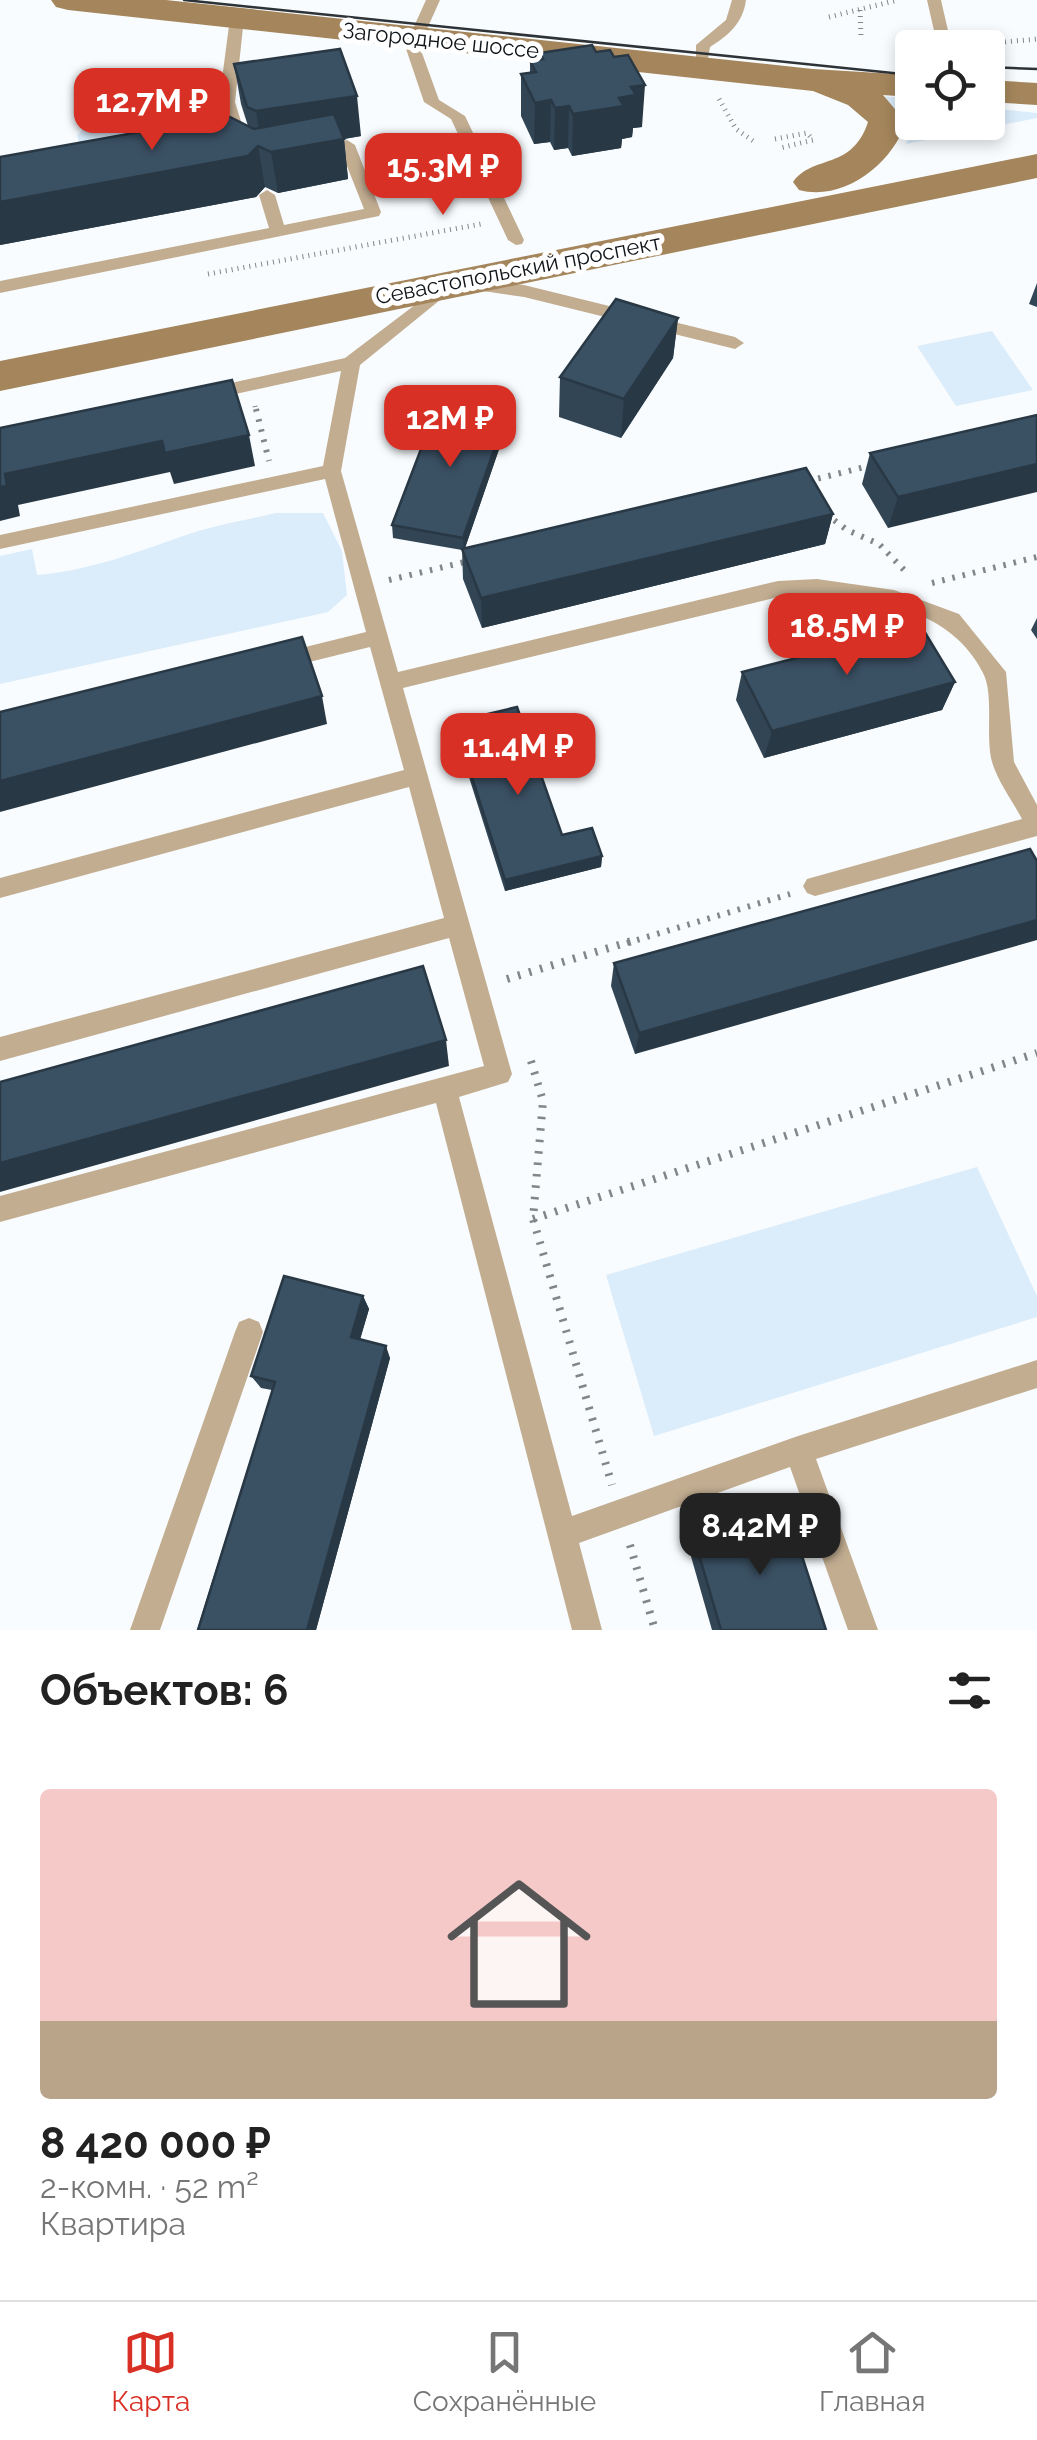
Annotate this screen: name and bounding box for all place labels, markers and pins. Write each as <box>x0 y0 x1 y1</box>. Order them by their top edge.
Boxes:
pin: 12.7M ₽ <box>60 68 244 153</box>
pin: 15.3M ₽ <box>351 133 535 218</box>
pin: 12M ₽ <box>380 385 520 470</box>
pin: 18.5M ₽ <box>755 593 939 678</box>
pin: 11.4M ₽ <box>426 713 610 798</box>
pin: 8.42M ₽ <box>668 1493 852 1578</box>

